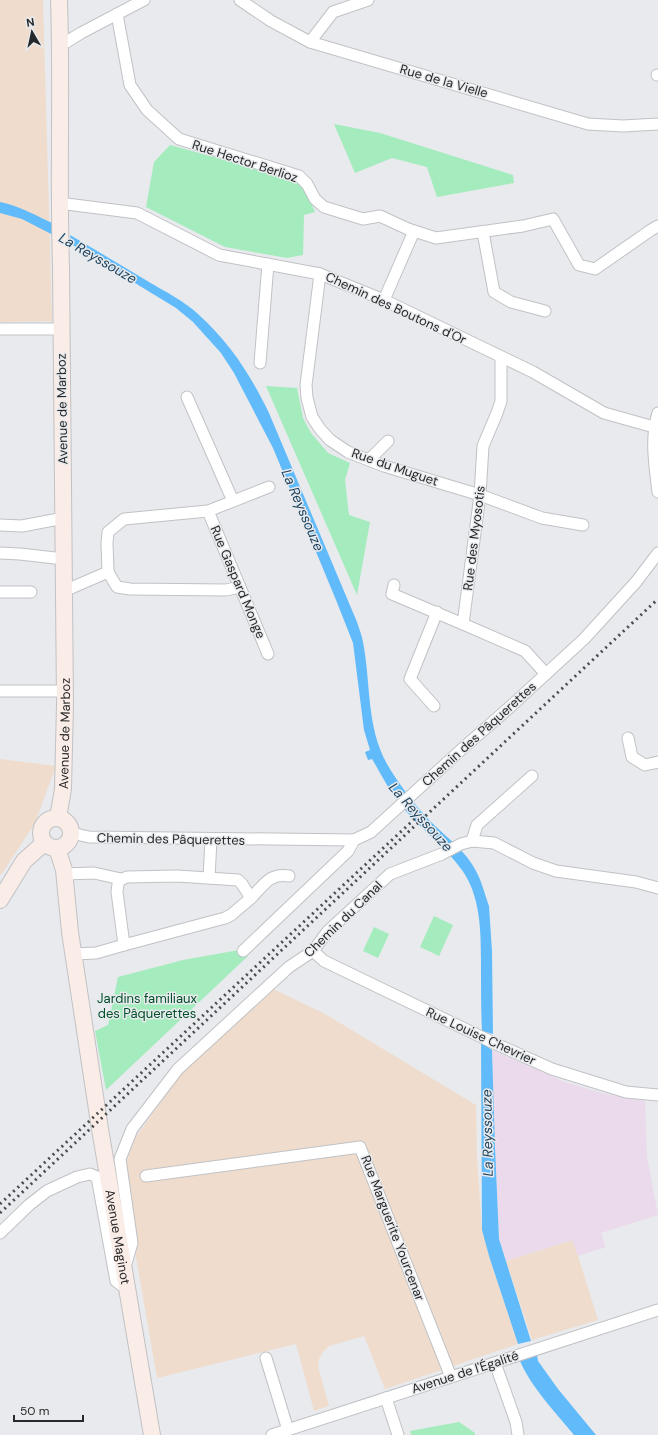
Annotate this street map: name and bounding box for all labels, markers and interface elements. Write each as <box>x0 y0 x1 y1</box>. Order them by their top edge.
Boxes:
north arrow <box>12 12 52 52</box>
text: N <box>25 15 35 30</box>
street label: Rue de la Vielle <box>398 60 490 102</box>
street label: Rue Hector Berlioz <box>190 136 300 186</box>
water label: La Reyssouze <box>56 228 140 288</box>
street label: Chemin des Boutons d'Or <box>323 268 469 348</box>
street label: Avenue de Marboz <box>53 353 71 465</box>
street label: Rue du Muguet <box>349 444 441 490</box>
water label: La Reyssouze <box>278 466 328 554</box>
street label: Rue des Myosotis <box>459 485 489 591</box>
street label: Rue Gaspard Monge <box>206 523 270 641</box>
street label: Avenue de Marboz <box>54 678 74 789</box>
street label: Chemin des Pâquerettes <box>418 678 540 790</box>
water label: La Reyssouze <box>385 779 457 855</box>
street label: Chemin des Pâquerettes <box>97 829 245 849</box>
street label: Chemin du Canal <box>300 877 386 961</box>
park label: Jardins familiaux des Pâquerettes <box>97 990 197 1022</box>
street label: Rue Louise Chevrier <box>423 1003 539 1069</box>
water label: La Reyssouze <box>477 1089 497 1177</box>
street label: Rue Marguerite Yourcenar <box>357 1153 429 1303</box>
street label: Avenue Maginot <box>102 1188 135 1286</box>
street label: Avenue de l'Égalité <box>409 1346 521 1397</box>
scale bar <box>14 1397 83 1423</box>
text: 50 m <box>20 1403 49 1419</box>

